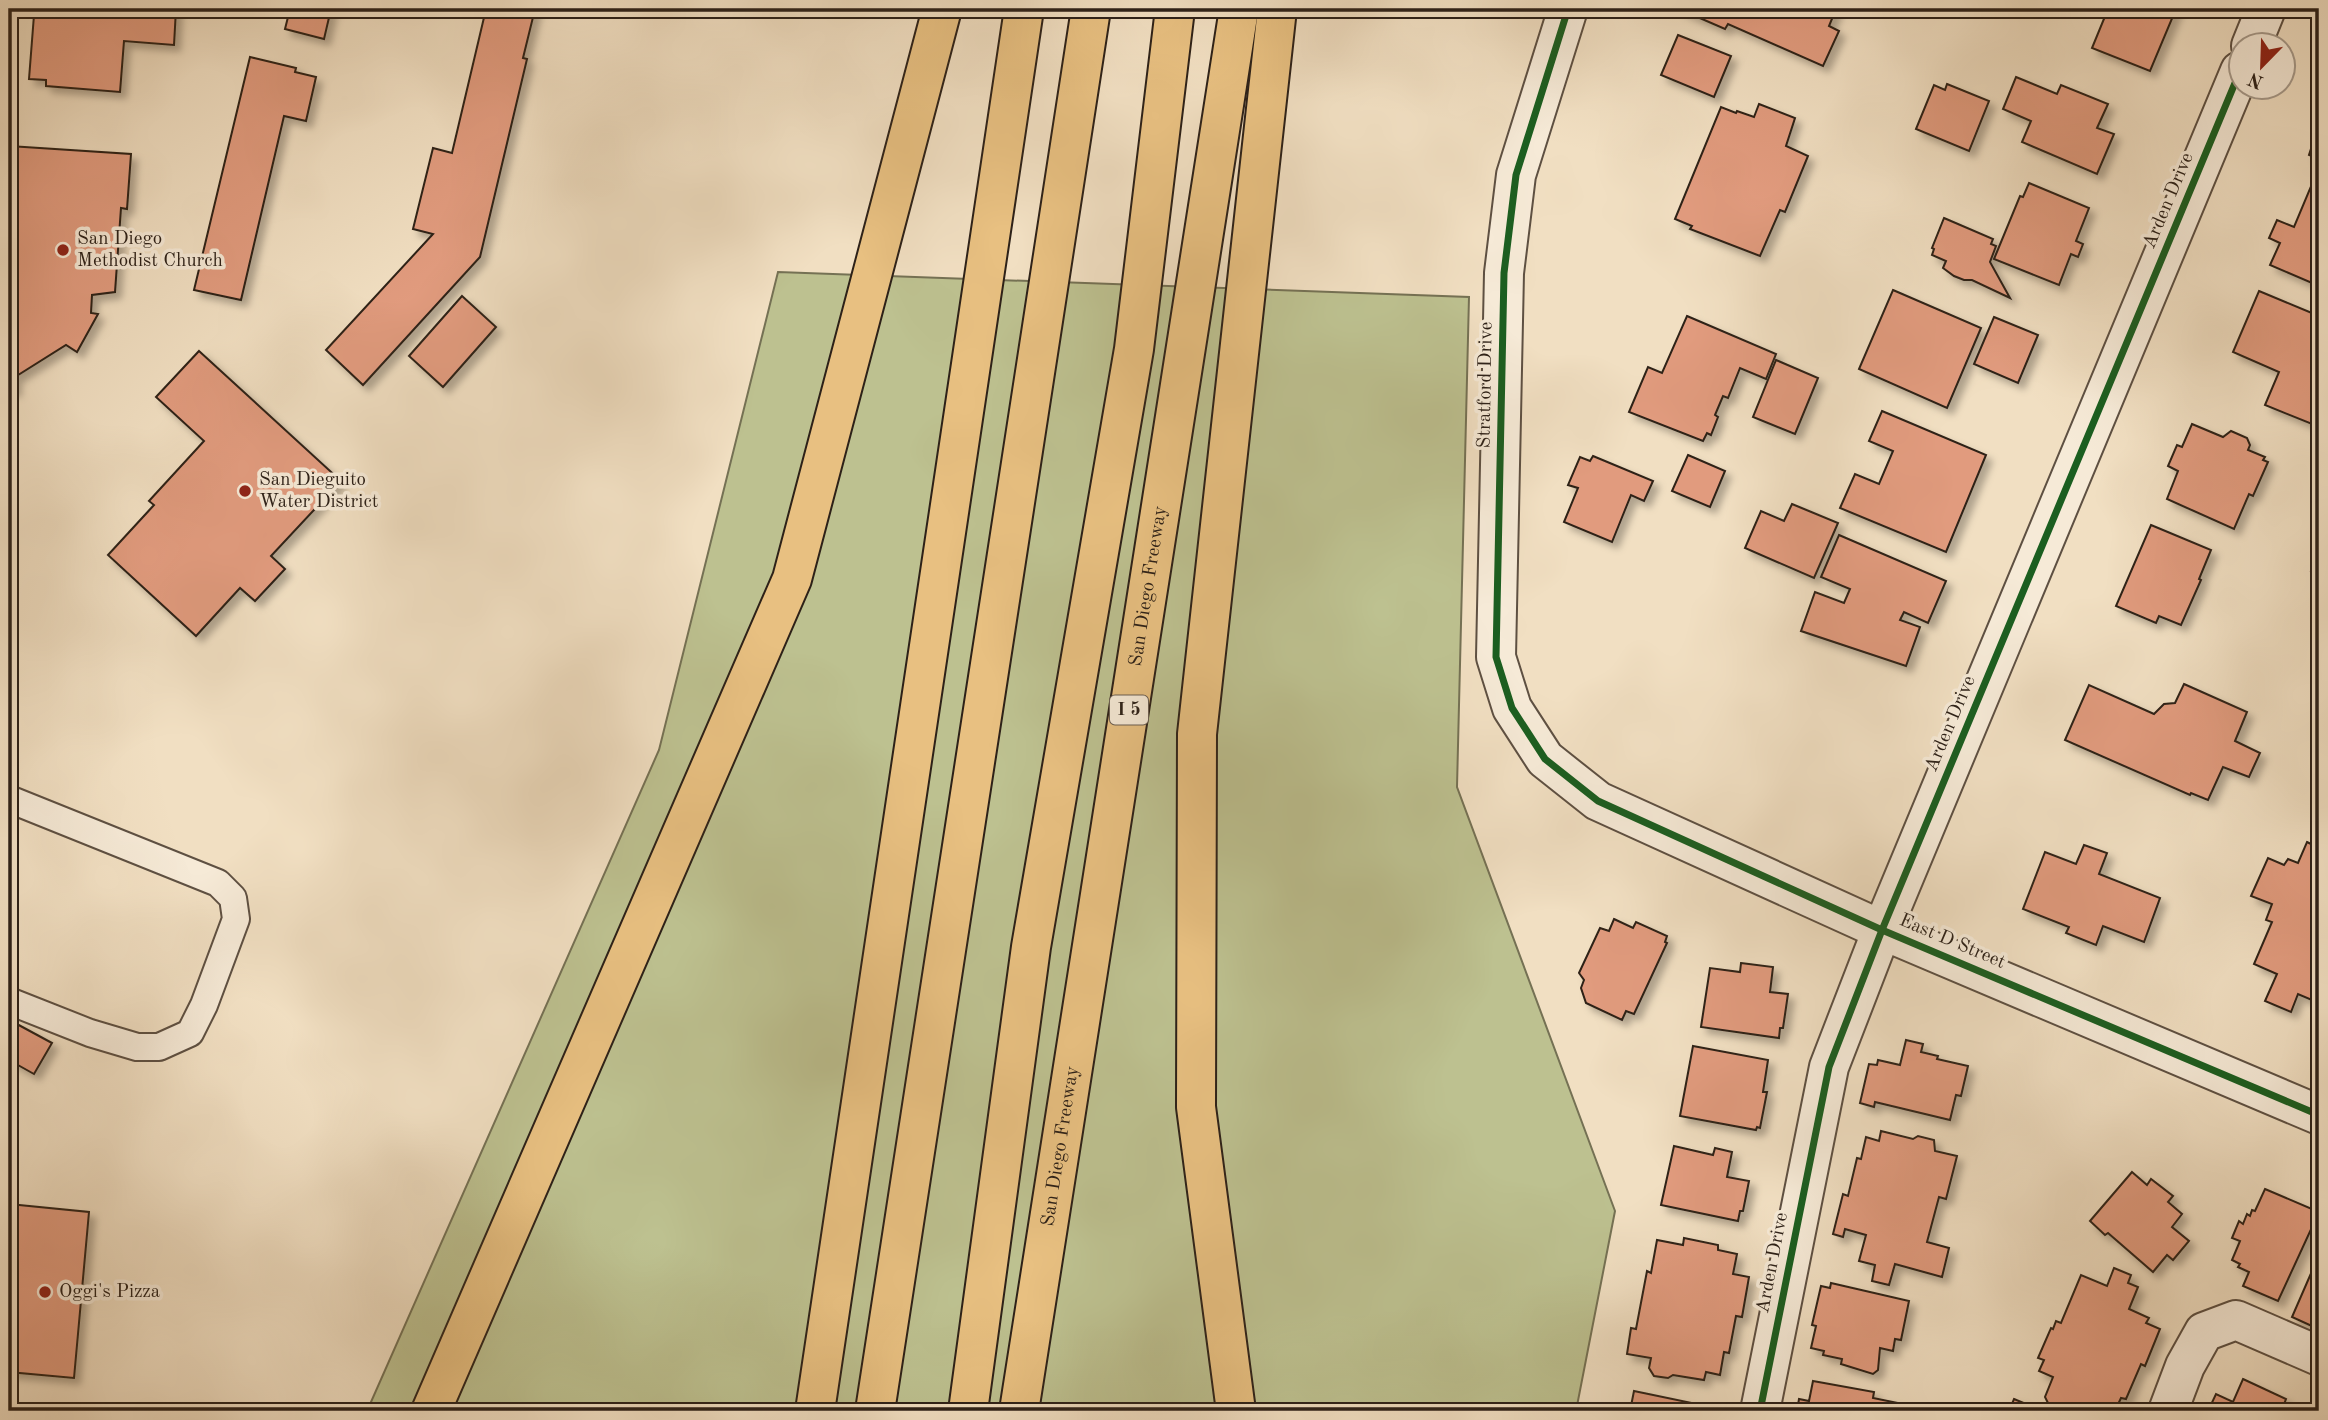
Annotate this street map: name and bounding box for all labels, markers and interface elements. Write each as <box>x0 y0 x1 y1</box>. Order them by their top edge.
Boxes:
north arrow <box>2226 32 2296 102</box>
text: N <box>2246 68 2267 91</box>
street label: Arden Drive <box>2140 150 2198 252</box>
place label: San Diego Methodist Church <box>77 230 223 271</box>
marker: San Diego Methodist Church <box>55 242 71 258</box>
street label: Stratford Drive <box>1475 322 1497 448</box>
place label: San Dieguito Water District <box>259 471 378 512</box>
marker: San Dieguito Water District <box>237 483 253 499</box>
street label: San Diego Freeway <box>1127 505 1170 668</box>
street label: Arden Drive <box>1922 673 1980 775</box>
road number: I 5 <box>1110 696 1148 724</box>
street label: East D Street <box>1896 911 2008 973</box>
street label: San Diego Freeway <box>1039 1065 1082 1228</box>
street label: Arden Drive <box>1754 1211 1792 1315</box>
place label: Oggi's Pizza <box>59 1283 161 1302</box>
marker: Oggi's Pizza <box>37 1284 53 1300</box>

